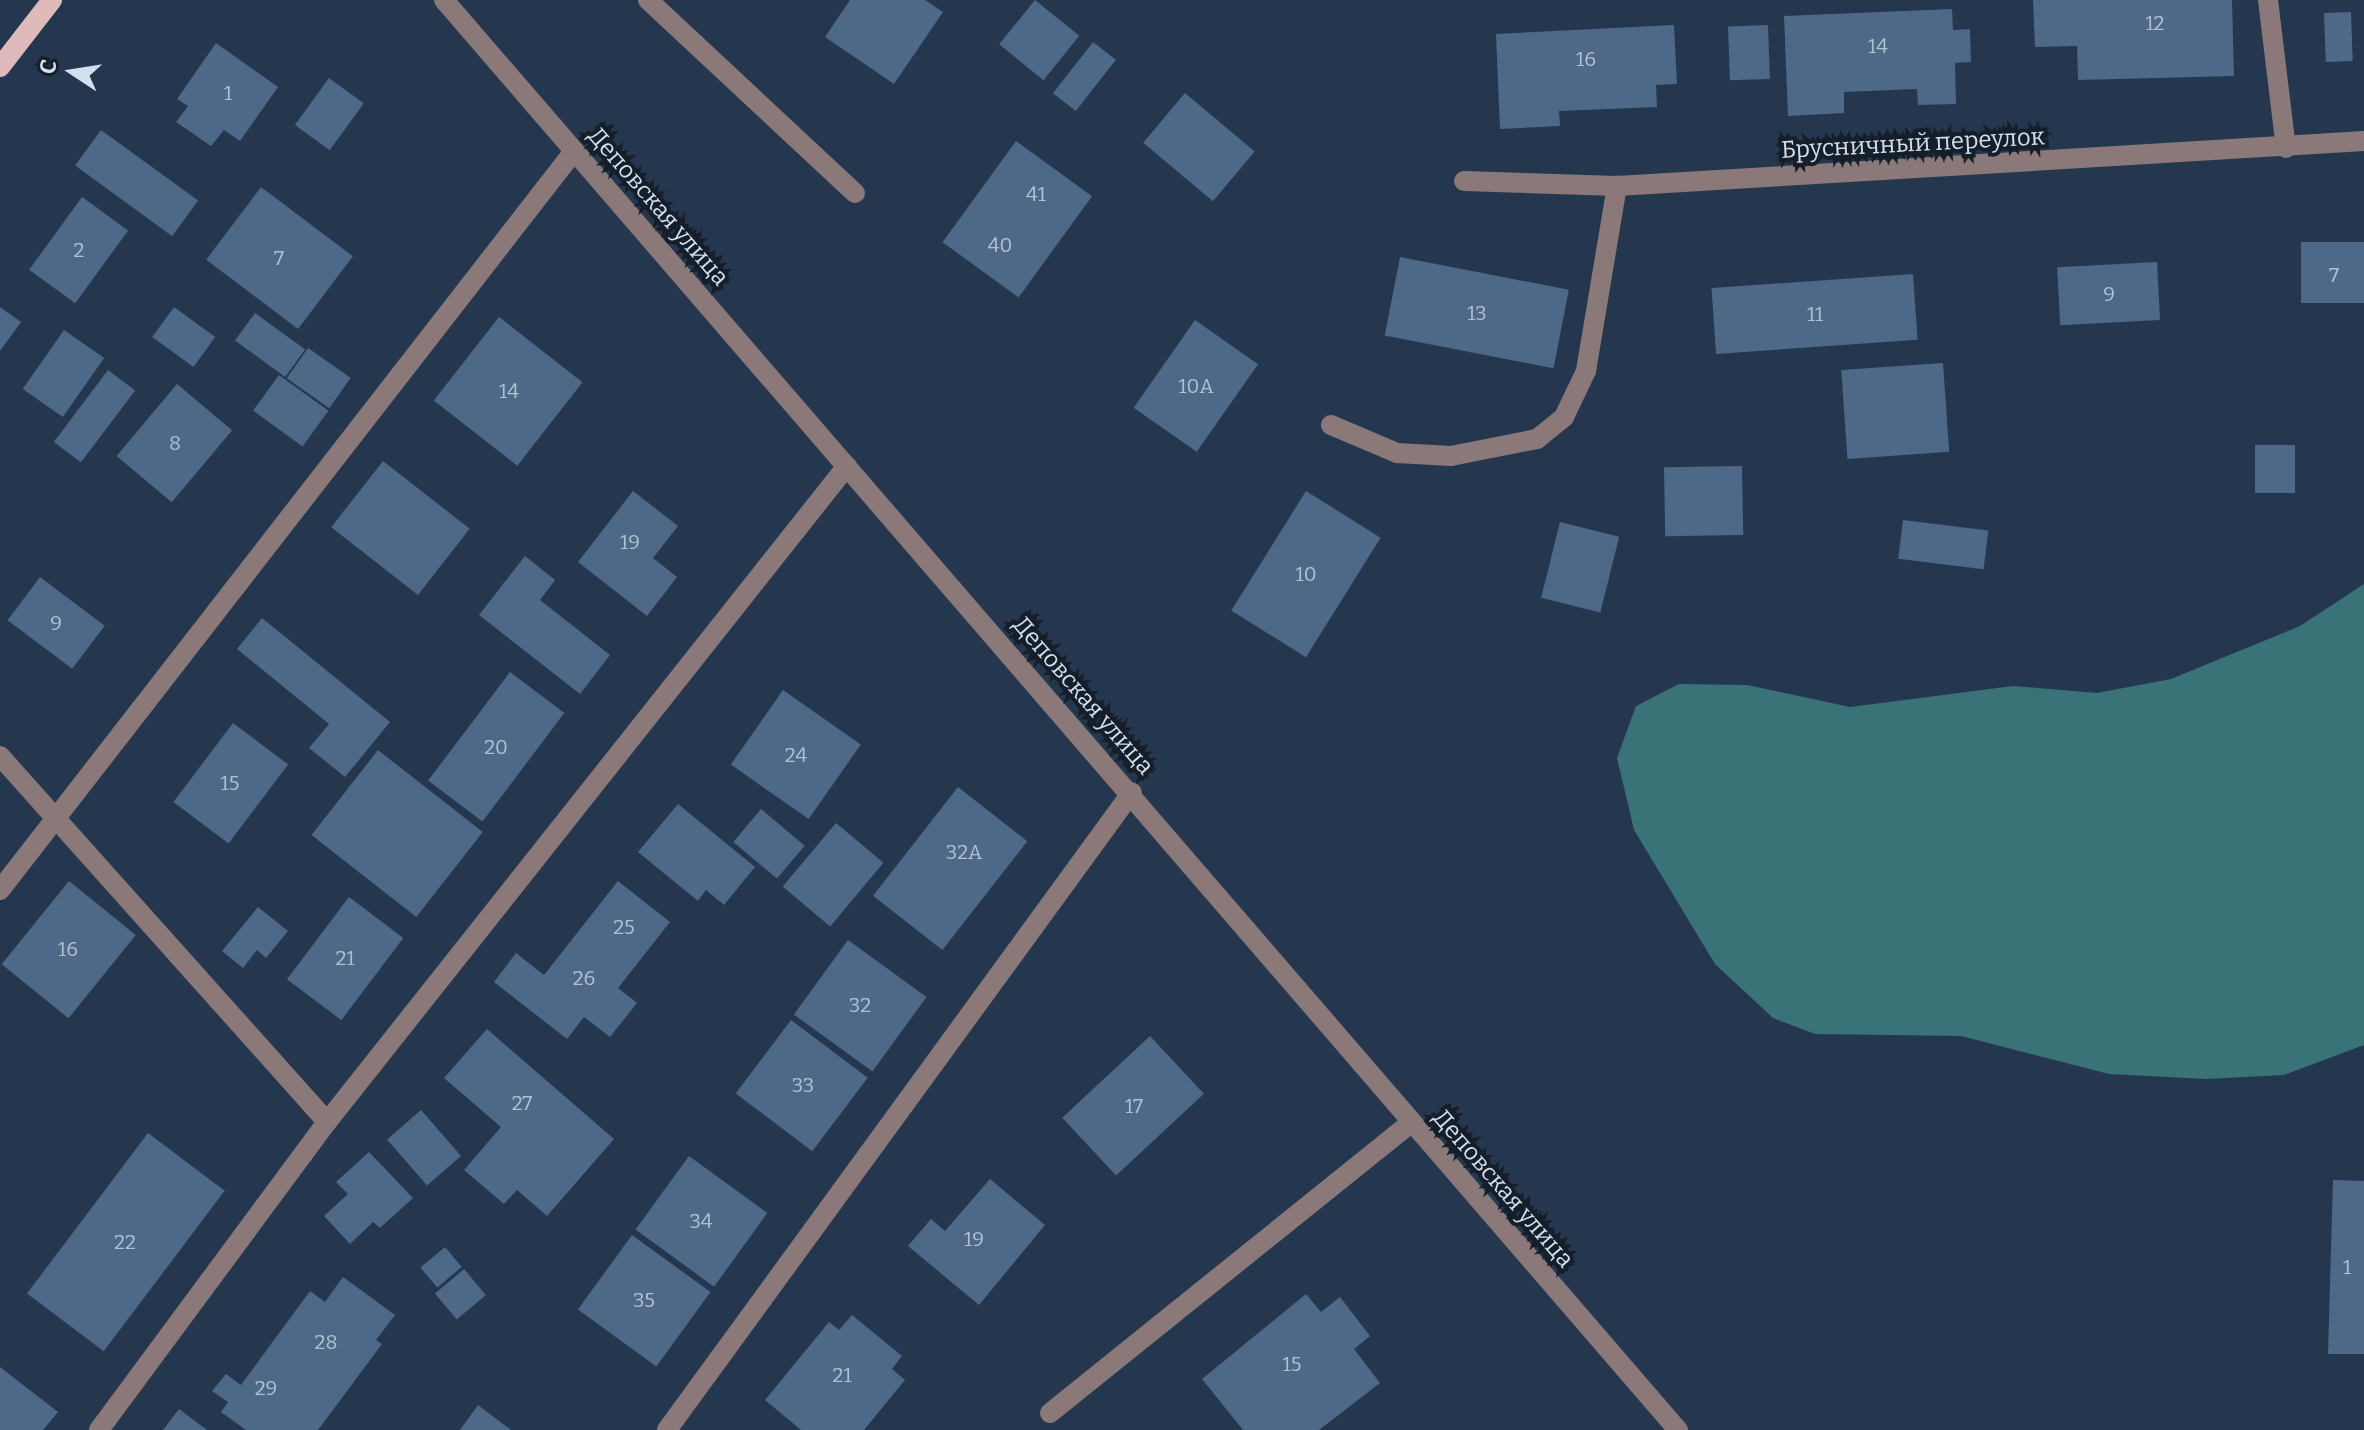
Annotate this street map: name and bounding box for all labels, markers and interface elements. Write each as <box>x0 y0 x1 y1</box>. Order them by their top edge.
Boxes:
house number: 12 <box>2146 11 2164 35</box>
north arrow <box>32 32 112 112</box>
house number: 14 <box>1868 34 1888 58</box>
house number: 16 <box>1576 47 1596 71</box>
text: С <box>33 57 63 77</box>
house number: 1 <box>224 81 232 105</box>
street label: Деповская улица <box>582 122 734 292</box>
street label: Брусничный переулок <box>1780 123 2046 165</box>
house number: 41 <box>1026 182 1046 206</box>
house number: 40 <box>988 233 1012 257</box>
house number: 2 <box>74 238 84 262</box>
house number: 7 <box>274 246 284 270</box>
house number: 7 <box>2329 263 2339 287</box>
house number: 9 <box>2103 282 2115 306</box>
house number: 13 <box>1467 301 1487 325</box>
house number: 11 <box>1807 302 1823 326</box>
house number: 10А <box>1178 374 1214 398</box>
house number: 14 <box>499 379 519 403</box>
house number: 8 <box>169 431 181 455</box>
house number: 19 <box>620 530 640 554</box>
house number: 10 <box>1296 562 1316 586</box>
house number: 9 <box>50 611 62 635</box>
street label: Деповская улица <box>1007 611 1159 781</box>
house number: 20 <box>484 735 508 759</box>
house number: 24 <box>785 743 807 767</box>
house number: 15 <box>221 771 239 795</box>
house number: 32А <box>946 840 982 864</box>
house number: 25 <box>613 915 635 939</box>
house number: 16 <box>58 937 78 961</box>
house number: 21 <box>336 946 354 970</box>
house number: 26 <box>573 966 595 990</box>
house number: 32 <box>849 993 871 1017</box>
house number: 33 <box>792 1073 814 1097</box>
house number: 27 <box>512 1091 532 1115</box>
house number: 17 <box>1125 1094 1143 1118</box>
street label: Деповская улица <box>1427 1104 1579 1274</box>
house number: 34 <box>689 1209 713 1233</box>
house number: 19 <box>964 1227 984 1251</box>
house number: 22 <box>114 1230 136 1254</box>
house number: 1 <box>2343 1255 2351 1279</box>
house number: 35 <box>633 1288 655 1312</box>
house number: 28 <box>315 1330 337 1354</box>
house number: 15 <box>1283 1352 1301 1376</box>
house number: 21 <box>833 1363 851 1387</box>
house number: 29 <box>255 1376 277 1400</box>

